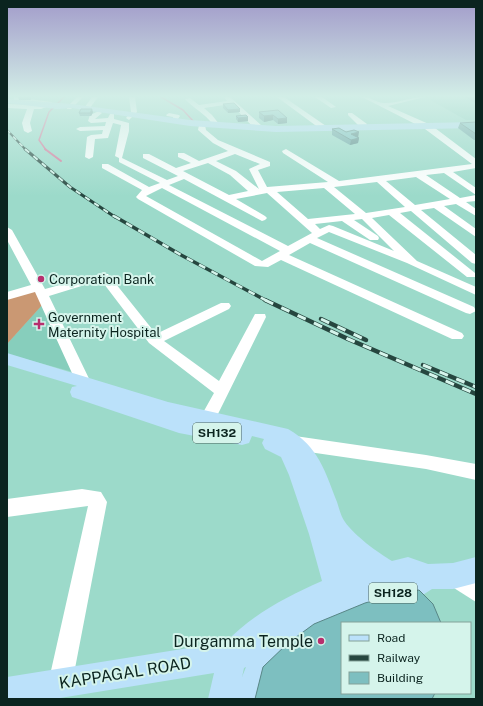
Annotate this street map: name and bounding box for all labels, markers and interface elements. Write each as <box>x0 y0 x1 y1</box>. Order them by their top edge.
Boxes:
place label: Corporation Bank <box>49 272 154 287</box>
marker: Corporation Bank <box>36 274 46 284</box>
place label: Government Maternity Hospital <box>48 310 160 340</box>
marker: Government Maternity Hospital <box>33 318 45 330</box>
road number: SH132 <box>193 423 241 443</box>
road number: SH128 <box>369 583 417 603</box>
legend <box>341 622 471 694</box>
text: Road <box>377 631 405 645</box>
place label: Durgamma Temple <box>173 632 313 651</box>
marker: Durgamma Temple <box>316 636 326 646</box>
text: Railway <box>377 651 421 665</box>
street label: KAPPAGAL ROAD <box>58 653 192 693</box>
text: Building <box>377 671 423 685</box>

